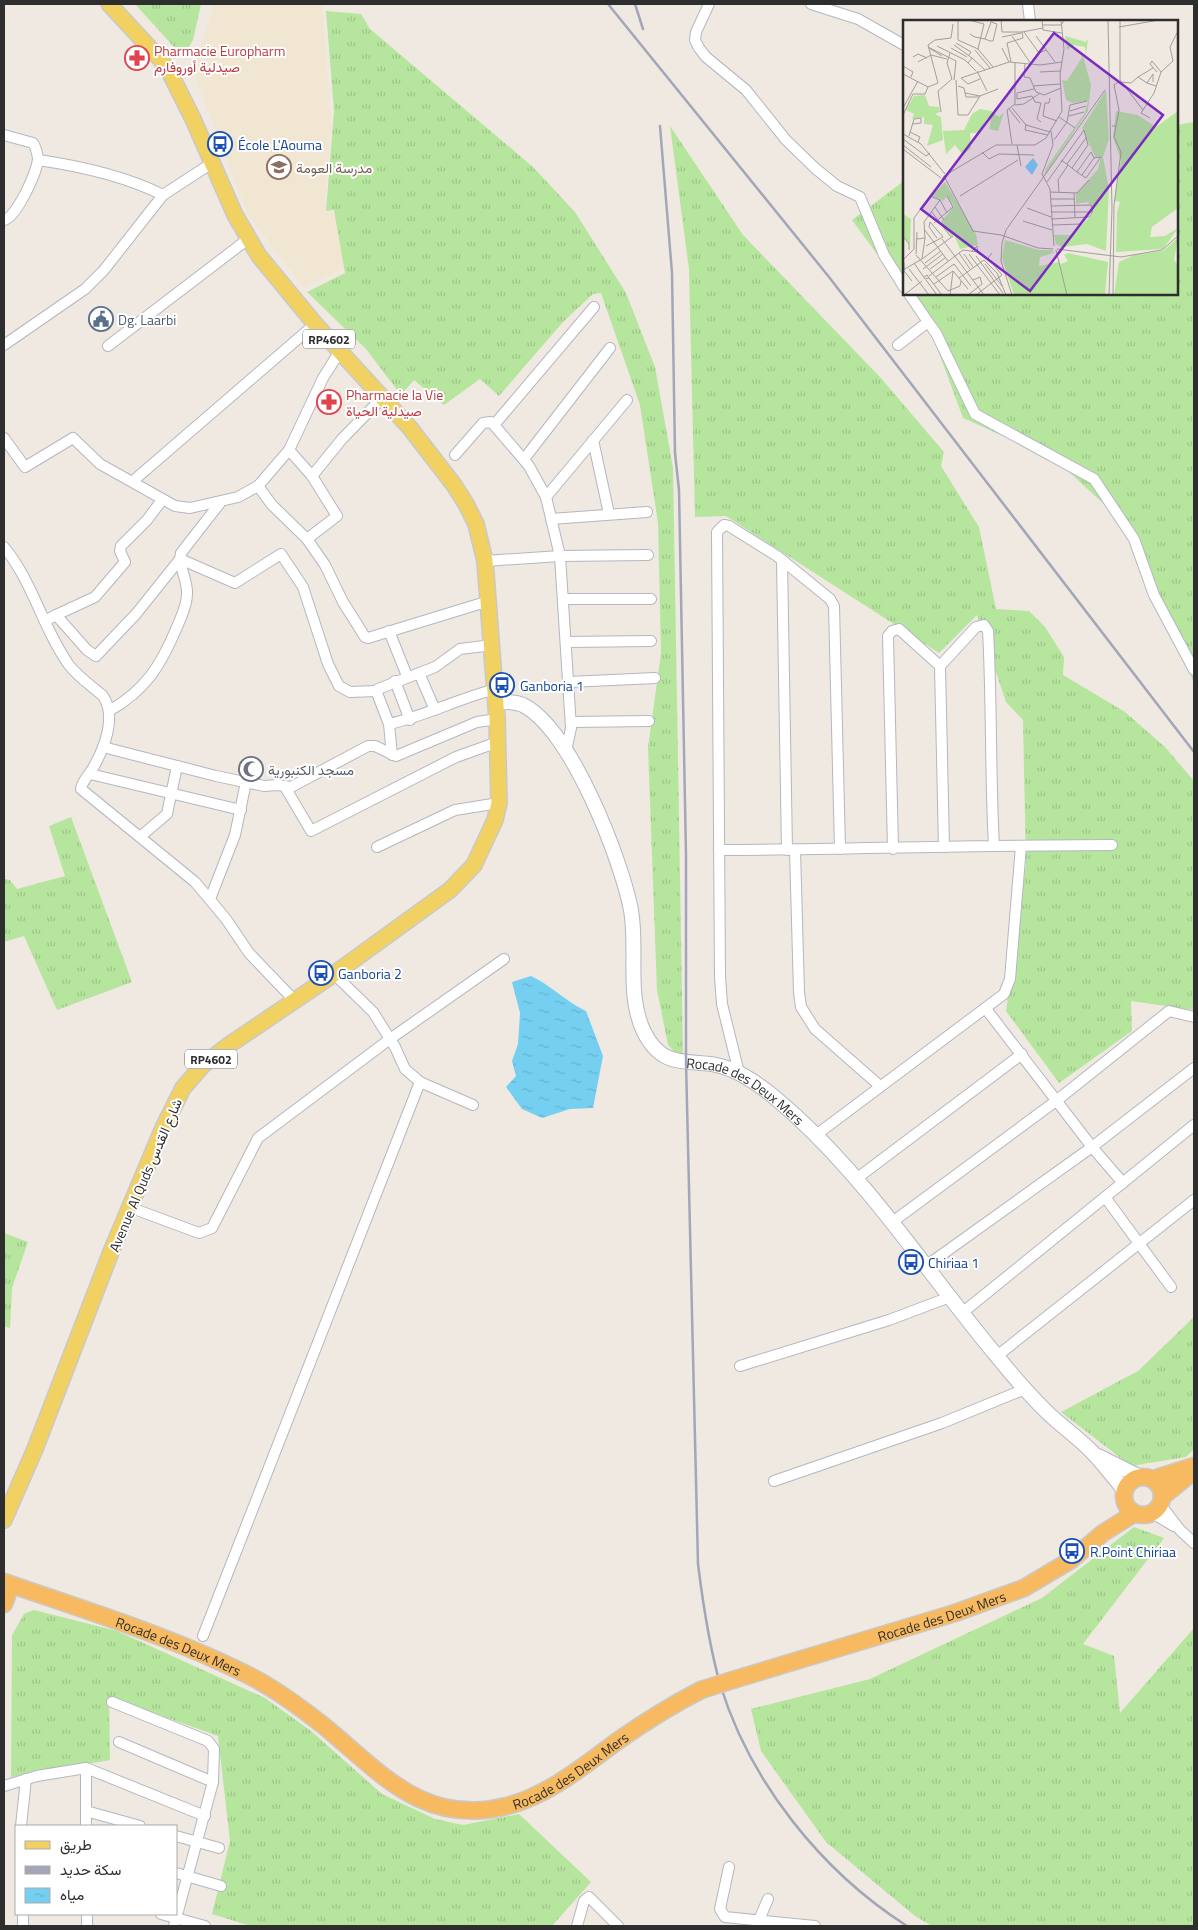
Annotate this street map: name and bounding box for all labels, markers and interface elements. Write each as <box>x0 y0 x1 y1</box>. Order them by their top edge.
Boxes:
inset map <box>903 20 1178 295</box>
place label: Pharmacie Europharm صيدلية أوروفارم <box>154 40 285 77</box>
pharmacy icon: Pharmacie Europharm صيدلية أوروفارم <box>124 45 150 71</box>
bus stop icon: École L'Aouma <box>207 131 233 157</box>
place label: École L'Aouma <box>238 134 322 155</box>
school or university icon: مدرسة العومة <box>266 154 292 180</box>
place label: مدرسة العومة <box>296 157 372 178</box>
public building icon: Dg. Laarbi <box>88 306 114 332</box>
place label: Dg. Laarbi <box>118 309 176 330</box>
road number: RP4602 <box>303 329 355 348</box>
place label: Pharmacie la Vie صيدلية الحياة <box>346 384 443 421</box>
pharmacy icon: Pharmacie la Vie صيدلية الحياة <box>316 389 342 415</box>
bus stop icon: Ganboria 1 <box>489 672 515 698</box>
place label: Ganboria 1 <box>520 675 584 696</box>
mosque icon: مسجد الكنبورية <box>238 756 264 782</box>
place label: مسجد الكنبورية <box>268 759 354 780</box>
bus stop icon: Ganboria 2 <box>308 960 334 986</box>
place label: Ganboria 2 <box>338 963 402 984</box>
road number: RP4602 <box>185 1050 237 1068</box>
street label: Rocade des Deux Mers <box>686 1051 809 1129</box>
street label: Avenue Al Quds شارع القدس <box>103 1095 188 1255</box>
bus stop icon: Chiriaa 1 <box>898 1249 924 1275</box>
place label: Chiriaa 1 <box>928 1252 979 1273</box>
bus stop icon: R.Point Chiriaa <box>1059 1538 1085 1564</box>
place label: R.Point Chiriaa <box>1090 1541 1176 1562</box>
street label: Rocade des Deux Mers <box>875 1585 1009 1646</box>
street label: Rocade des Deux Mers <box>113 1611 245 1681</box>
street label: Rocade des Deux Mers <box>509 1726 632 1814</box>
legend <box>15 1825 178 1915</box>
text: طريق <box>60 1833 92 1856</box>
text: سكة حديد <box>60 1858 121 1881</box>
text: مياه <box>60 1883 84 1906</box>

